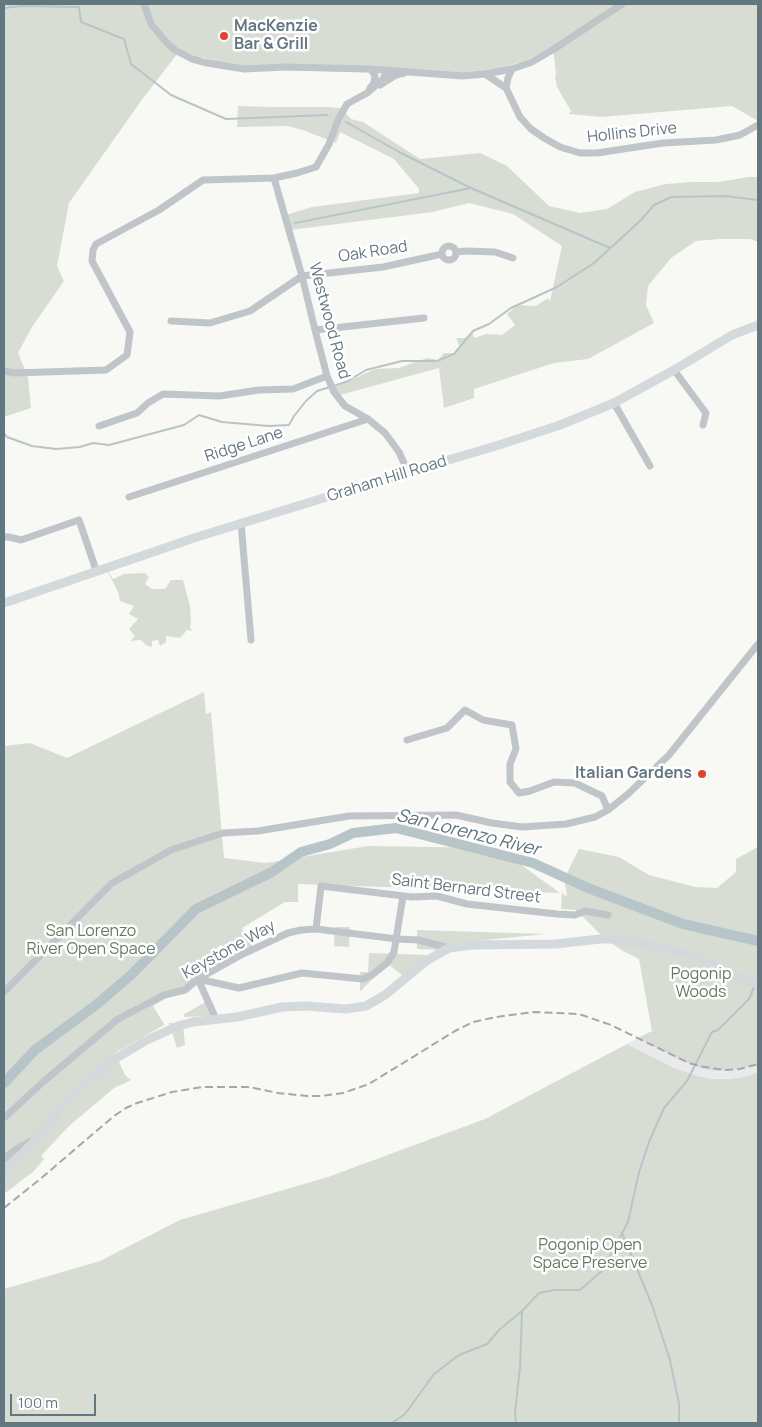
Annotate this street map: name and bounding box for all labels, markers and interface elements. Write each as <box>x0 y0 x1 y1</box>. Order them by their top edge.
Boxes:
place label: MacKenzie Bar & Grill <box>234 17 318 55</box>
marker: MacKenzie Bar & Grill <box>218 30 230 42</box>
street label: Hollins Drive <box>586 119 678 147</box>
street label: Oak Road <box>337 237 409 267</box>
street label: Westwood Road <box>304 261 354 381</box>
street label: Ridge Lane <box>202 423 286 467</box>
street label: Graham Hill Road <box>325 452 449 506</box>
place label: Italian Gardens <box>575 764 692 784</box>
marker: Italian Gardens <box>696 768 708 780</box>
water label: San Lorenzo River <box>394 805 542 861</box>
street label: Saint Bernard Street <box>390 870 542 908</box>
street label: Keystone Way <box>179 917 279 983</box>
park label: San Lorenzo River Open Space <box>26 922 156 960</box>
park label: Pogonip Woods <box>671 965 731 1003</box>
park label: Pogonip Open Space Preserve <box>533 1236 647 1274</box>
scale bar <box>12 1384 99 1416</box>
text: 100 m <box>18 1392 58 1413</box>

